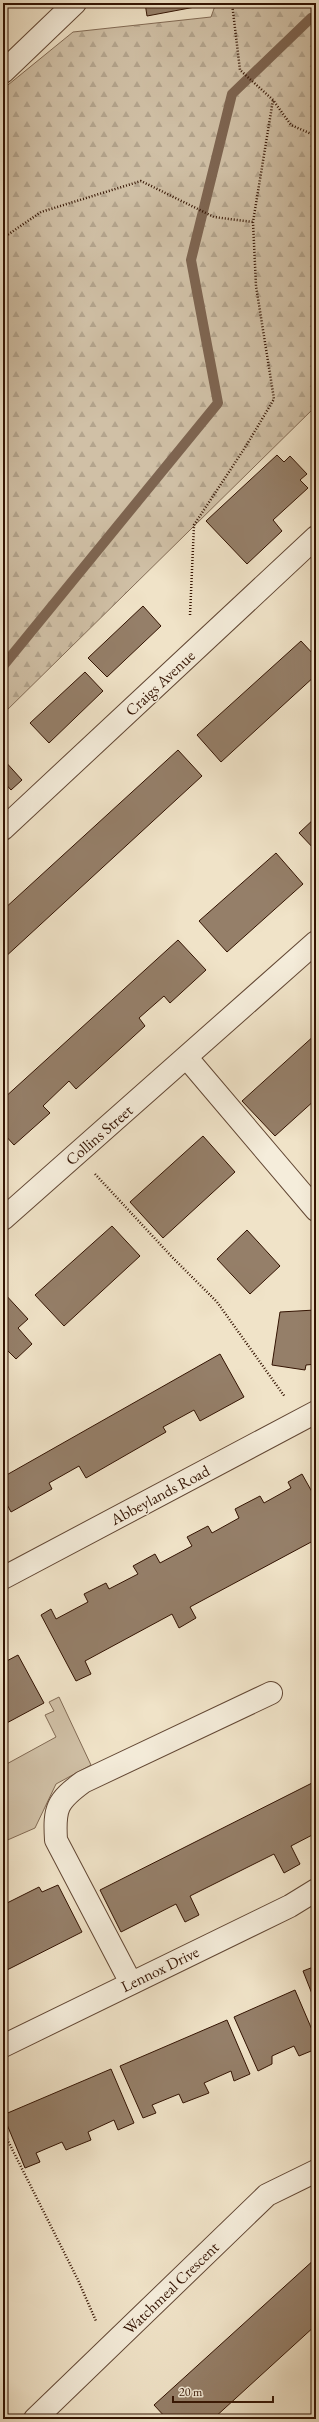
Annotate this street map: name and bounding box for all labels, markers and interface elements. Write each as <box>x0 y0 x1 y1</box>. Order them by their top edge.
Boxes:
street label: Craigs Avenue <box>121 645 199 721</box>
street label: Collins Street <box>61 1100 137 1170</box>
street label: Abbeylands Road <box>106 1460 214 1530</box>
street label: Lennox Drive <box>118 1941 202 1997</box>
street label: Watchmeal Crescent <box>119 2237 223 2339</box>
scale bar <box>173 2378 273 2404</box>
text: 20 m <box>179 2384 203 2400</box>

